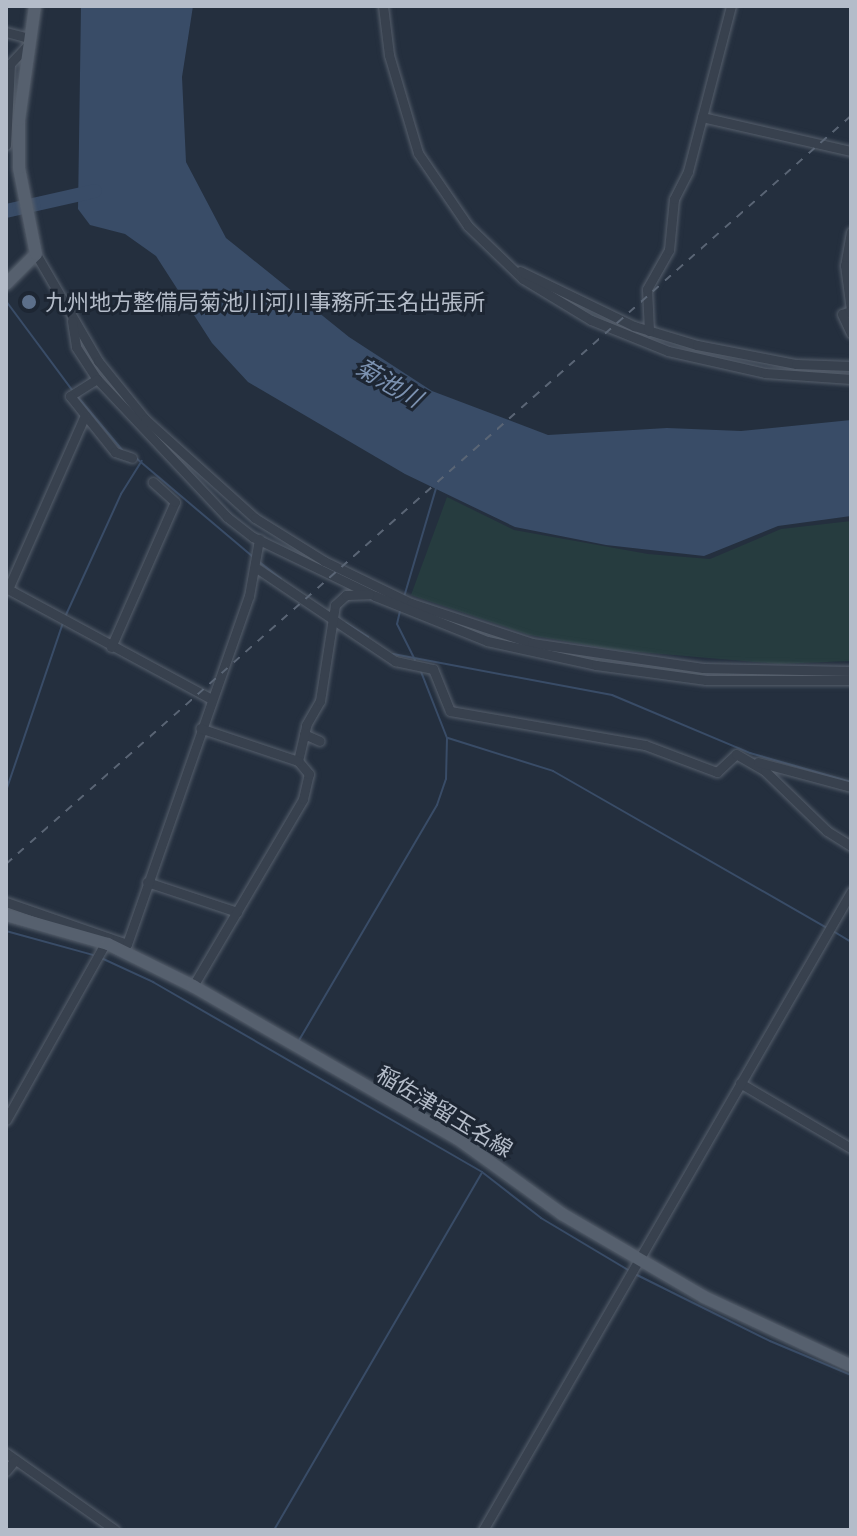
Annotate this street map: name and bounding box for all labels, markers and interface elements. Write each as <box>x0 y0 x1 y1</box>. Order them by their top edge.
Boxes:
place label: 九州地方整備局菊池川河川事務所玉名出張所 <box>45 289 485 315</box>
marker: 九州地方整備局菊池川河川事務所玉名出張所 <box>20 293 38 311</box>
water label: 菊池川 <box>351 352 427 412</box>
street label: 稲佐津留玉名線 <box>372 1060 518 1162</box>

